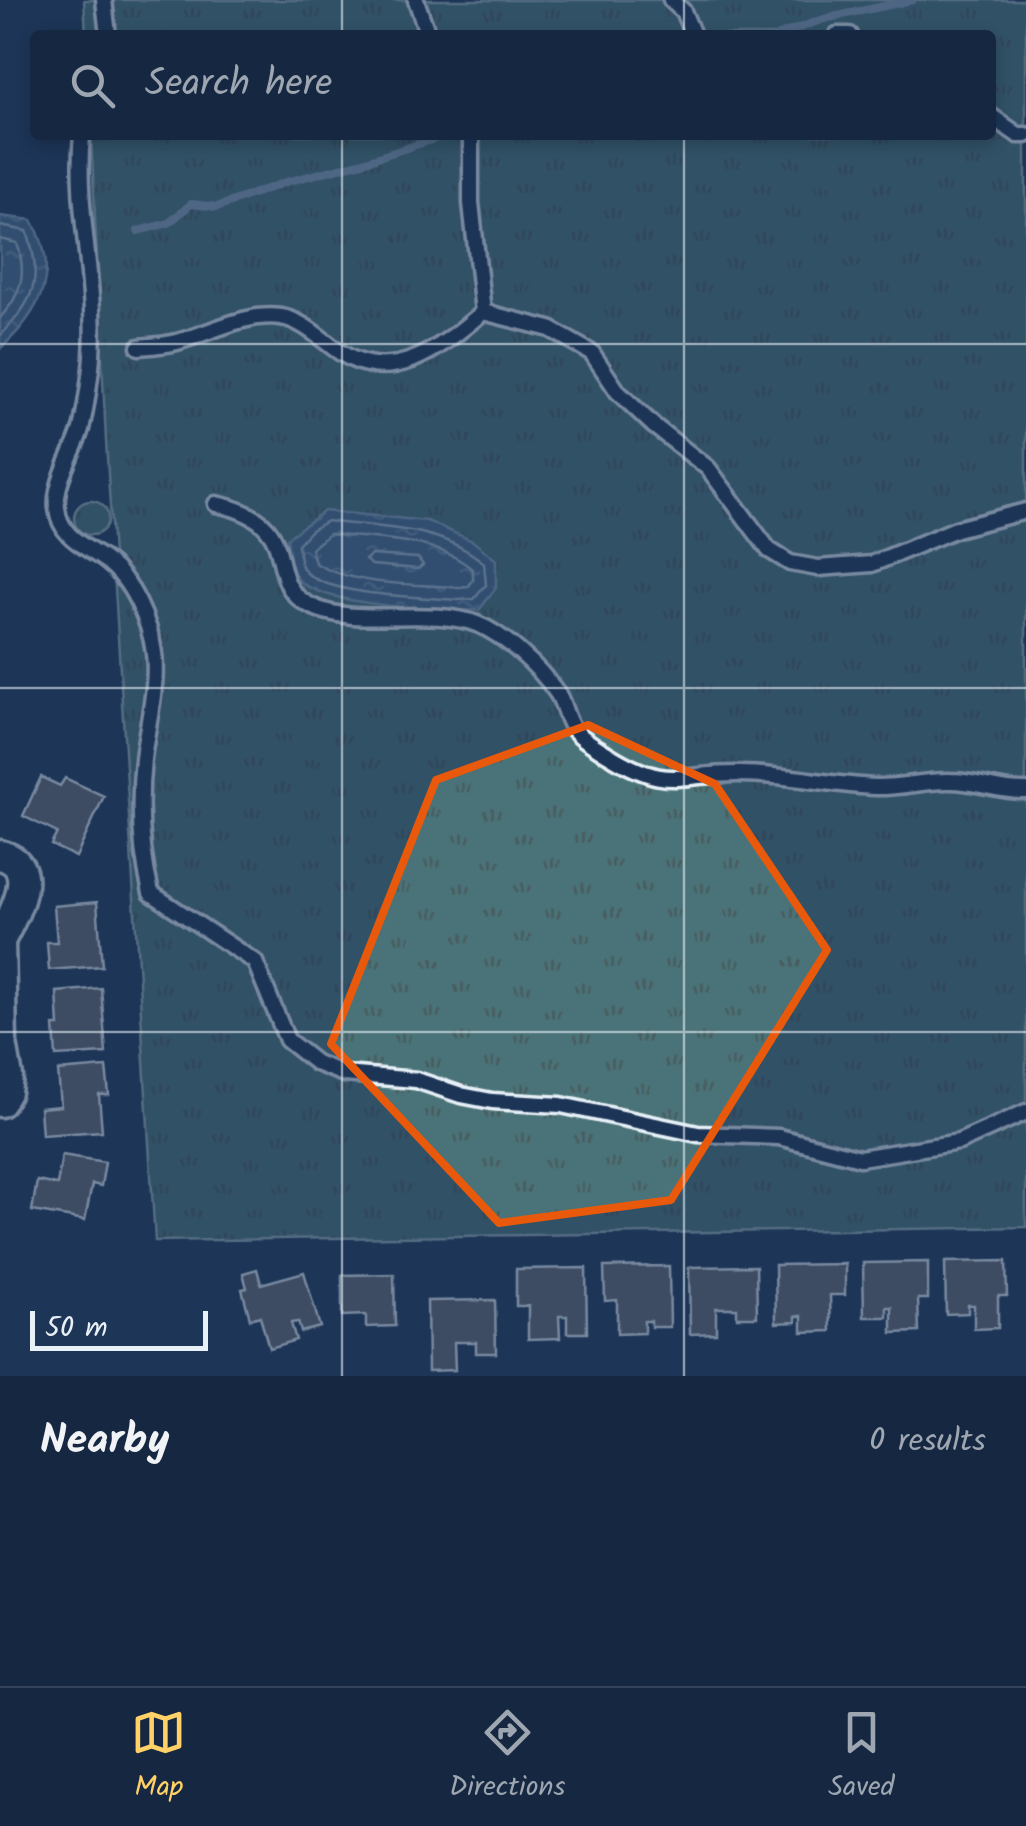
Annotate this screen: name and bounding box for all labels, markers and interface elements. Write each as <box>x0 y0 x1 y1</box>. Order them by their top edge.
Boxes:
search box <box>30 30 996 140</box>
text: Search here <box>145 55 332 115</box>
icon: search <box>65 58 120 113</box>
scale bar <box>30 1306 208 1350</box>
text: 50 m <box>45 1306 108 1351</box>
text: Nearby <box>40 1408 169 1475</box>
text: 0 results <box>869 1416 986 1467</box>
tab: Map <box>131 1705 186 1810</box>
tab: Directions <box>449 1705 565 1810</box>
tab: Saved <box>828 1705 895 1810</box>

